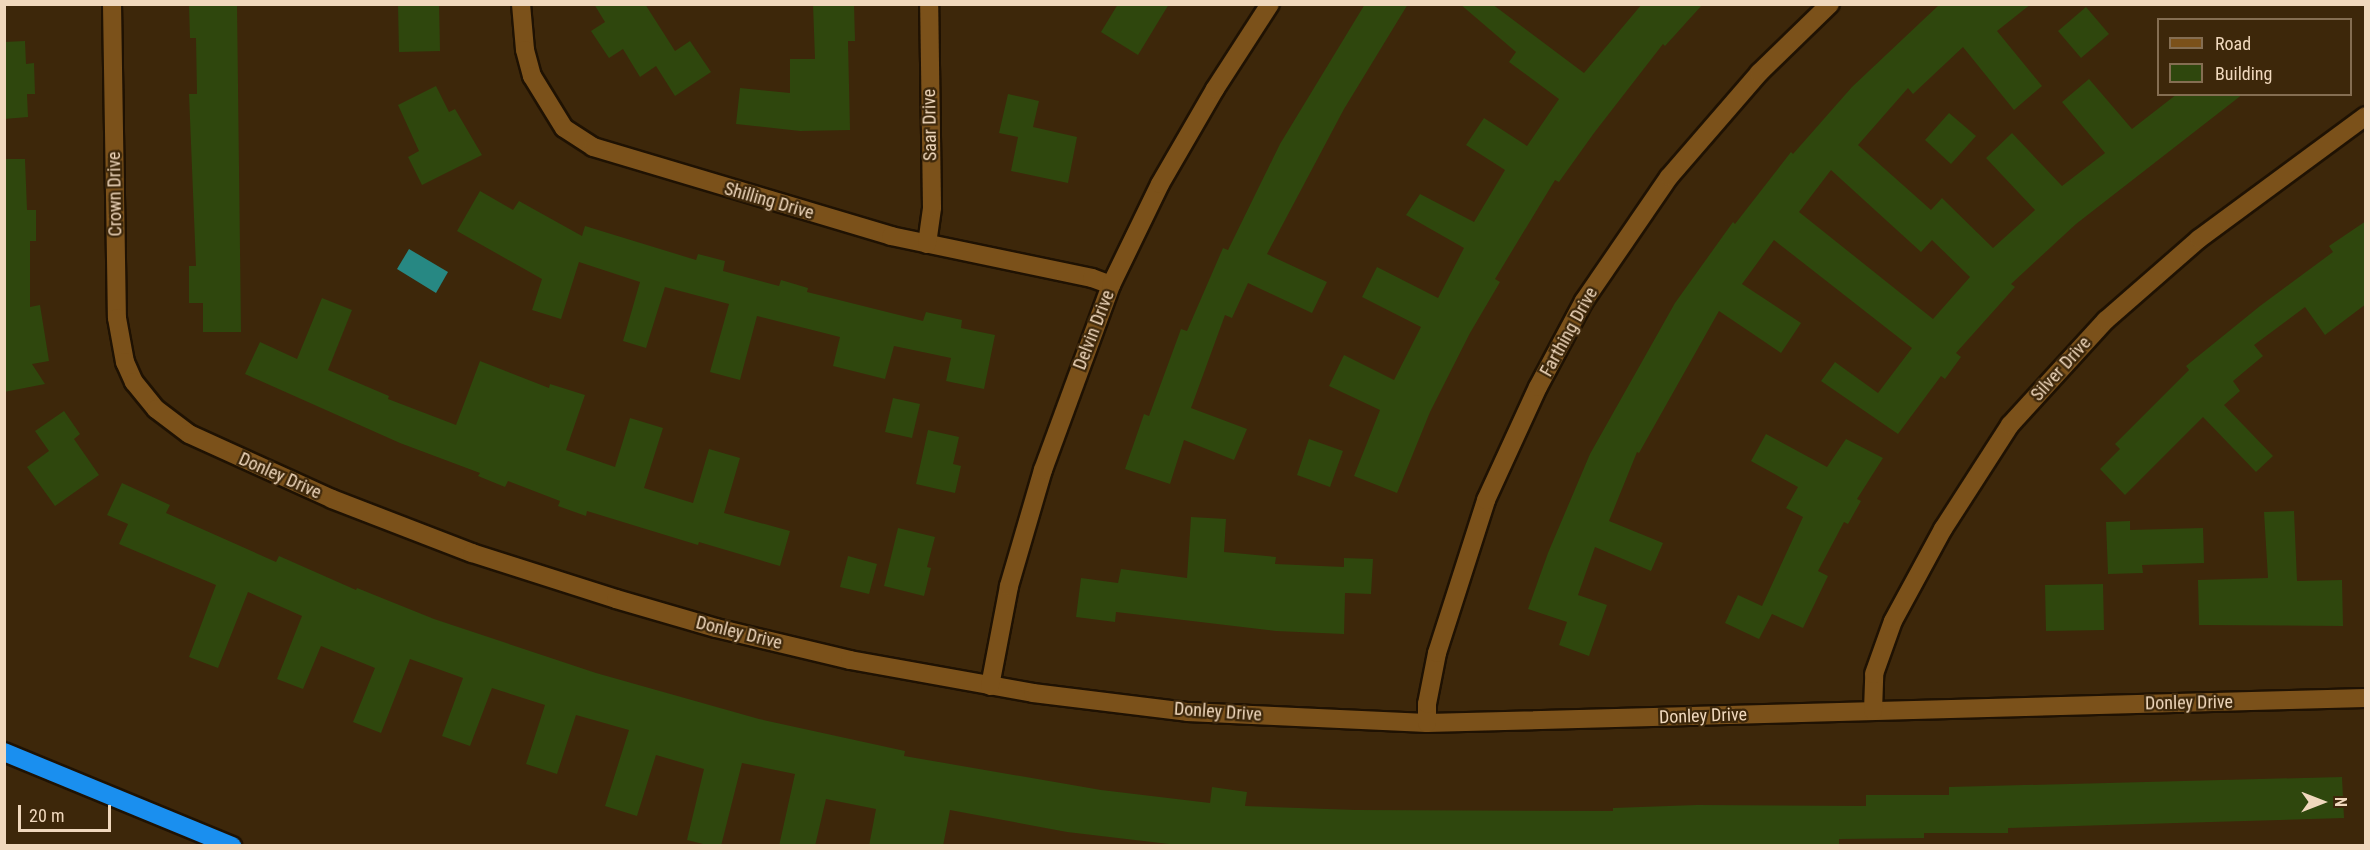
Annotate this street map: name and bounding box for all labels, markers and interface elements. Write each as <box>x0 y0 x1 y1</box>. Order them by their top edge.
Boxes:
legend <box>2157 18 2352 96</box>
text: Road <box>2215 33 2251 54</box>
text: Building <box>2215 63 2272 84</box>
street label: Saar Drive <box>919 89 941 161</box>
street label: Crown Drive <box>103 151 127 237</box>
street label: Shilling Drive <box>722 178 816 224</box>
street label: Farthing Drive <box>1536 284 1602 380</box>
street label: Delvin Drive <box>1069 287 1119 373</box>
street label: Silver Drive <box>2026 332 2096 406</box>
street label: Donley Drive <box>235 448 325 504</box>
street label: Donley Drive <box>694 612 784 654</box>
street label: Donley Drive <box>2145 691 2233 715</box>
street label: Donley Drive <box>1173 698 1263 726</box>
street label: Donley Drive <box>1659 704 1747 728</box>
north arrow <box>2292 772 2352 832</box>
scale bar <box>21 793 114 831</box>
text: N <box>2331 797 2350 807</box>
text: 20 m <box>29 805 64 826</box>

